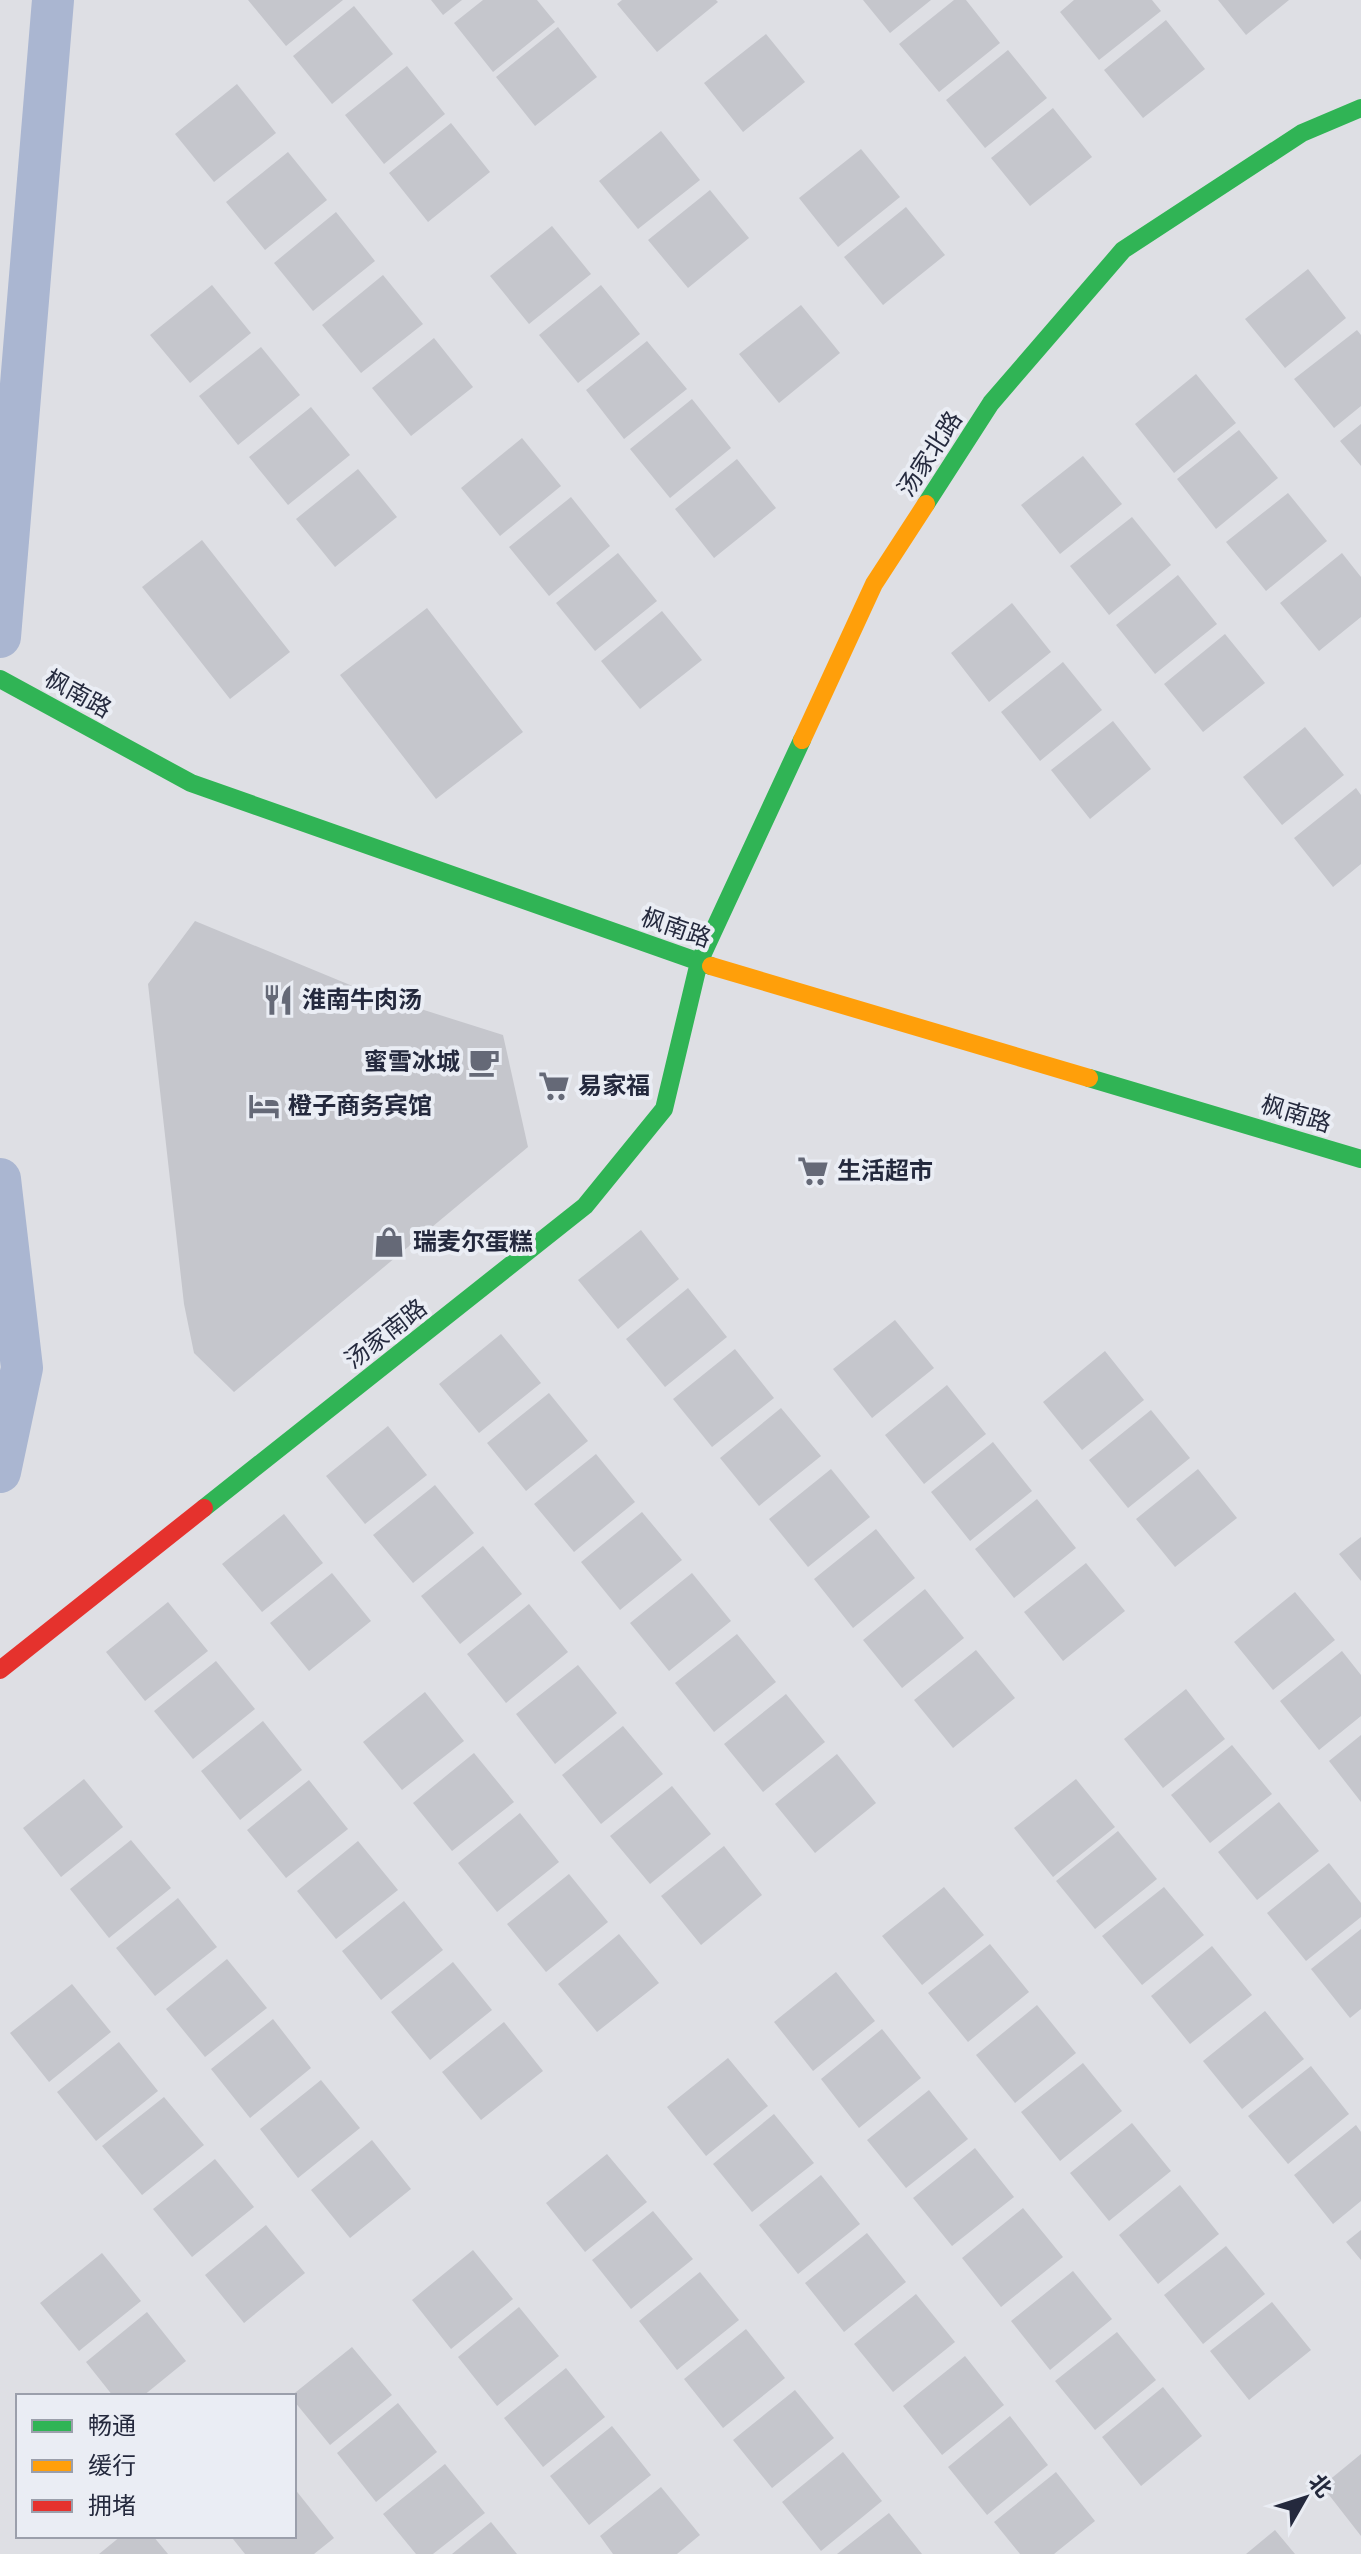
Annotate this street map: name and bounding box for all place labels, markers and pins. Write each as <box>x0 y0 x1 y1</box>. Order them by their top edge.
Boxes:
restaurant icon: 淮南牛肉汤 <box>261 983 295 1017</box>
place label: 淮南牛肉汤 <box>302 983 422 1015</box>
place label: 蜜雪冰城 <box>364 1045 460 1077</box>
cafe icon: 蜜雪冰城 <box>467 1045 501 1079</box>
supermarket icon: 易家福 <box>537 1069 571 1103</box>
place label: 易家福 <box>578 1069 650 1101</box>
hotel icon: 橙子商务宾馆 <box>247 1089 281 1123</box>
place label: 橙子商务宾馆 <box>288 1089 432 1121</box>
supermarket icon: 生活超市 <box>796 1154 830 1188</box>
place label: 生活超市 <box>837 1154 933 1186</box>
shop icon: 瑞麦尔蛋糕 <box>372 1225 406 1259</box>
place label: 瑞麦尔蛋糕 <box>413 1225 533 1257</box>

